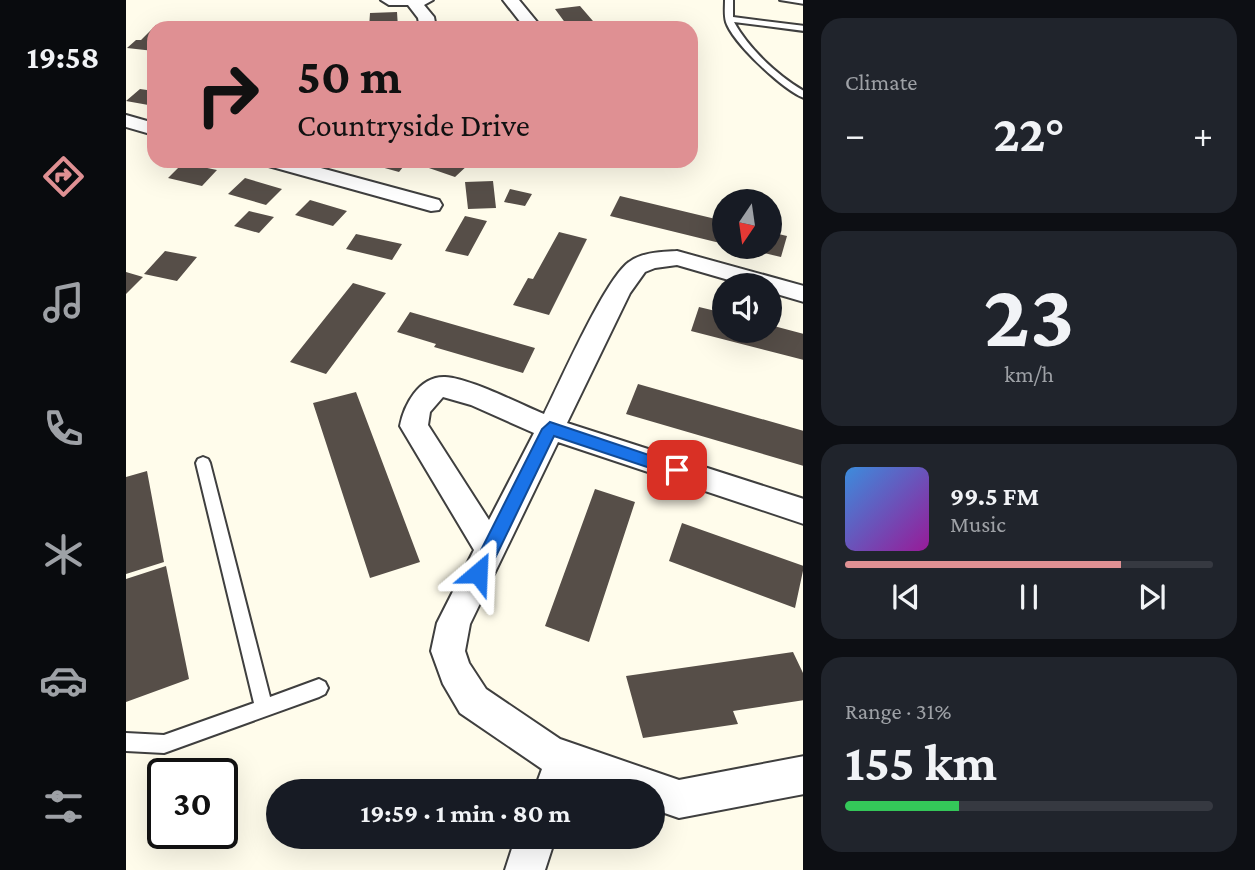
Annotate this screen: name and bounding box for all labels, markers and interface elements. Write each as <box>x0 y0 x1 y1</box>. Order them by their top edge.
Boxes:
text: 19:58 <box>27 39 99 75</box>
icon: right <box>182 49 273 140</box>
text: 50 m <box>297 49 402 104</box>
text: Climate <box>845 69 917 95</box>
text: 22° <box>993 104 1065 162</box>
text: Countryside Drive <box>297 107 530 143</box>
text: − <box>845 113 865 155</box>
text: + <box>1193 113 1213 155</box>
icon: directions <box>39 152 88 201</box>
north arrow <box>712 189 782 259</box>
map controls <box>712 189 782 343</box>
text: 23 <box>984 264 1074 366</box>
button: sound <box>712 273 782 343</box>
icon: music <box>39 278 88 327</box>
text: km/h <box>1004 361 1054 387</box>
icon: phone <box>39 404 88 453</box>
pin <box>647 440 707 500</box>
icon: arrive <box>658 451 696 489</box>
text: 99.5 FM <box>950 482 1039 511</box>
text: Music <box>950 511 1006 537</box>
icon: climate <box>39 530 88 579</box>
position arrow <box>441 536 515 610</box>
icon: previous <box>887 578 925 616</box>
icon: pause <box>1010 578 1048 616</box>
icon: next <box>1133 578 1171 616</box>
icon: car <box>39 656 88 705</box>
text: Range · 31% <box>845 698 951 724</box>
text: 155 km <box>845 733 997 791</box>
speed limit sign: 30 <box>147 758 238 849</box>
icon: filters <box>39 782 88 831</box>
text: 19:59 · 1 min · 80 m <box>360 799 571 828</box>

